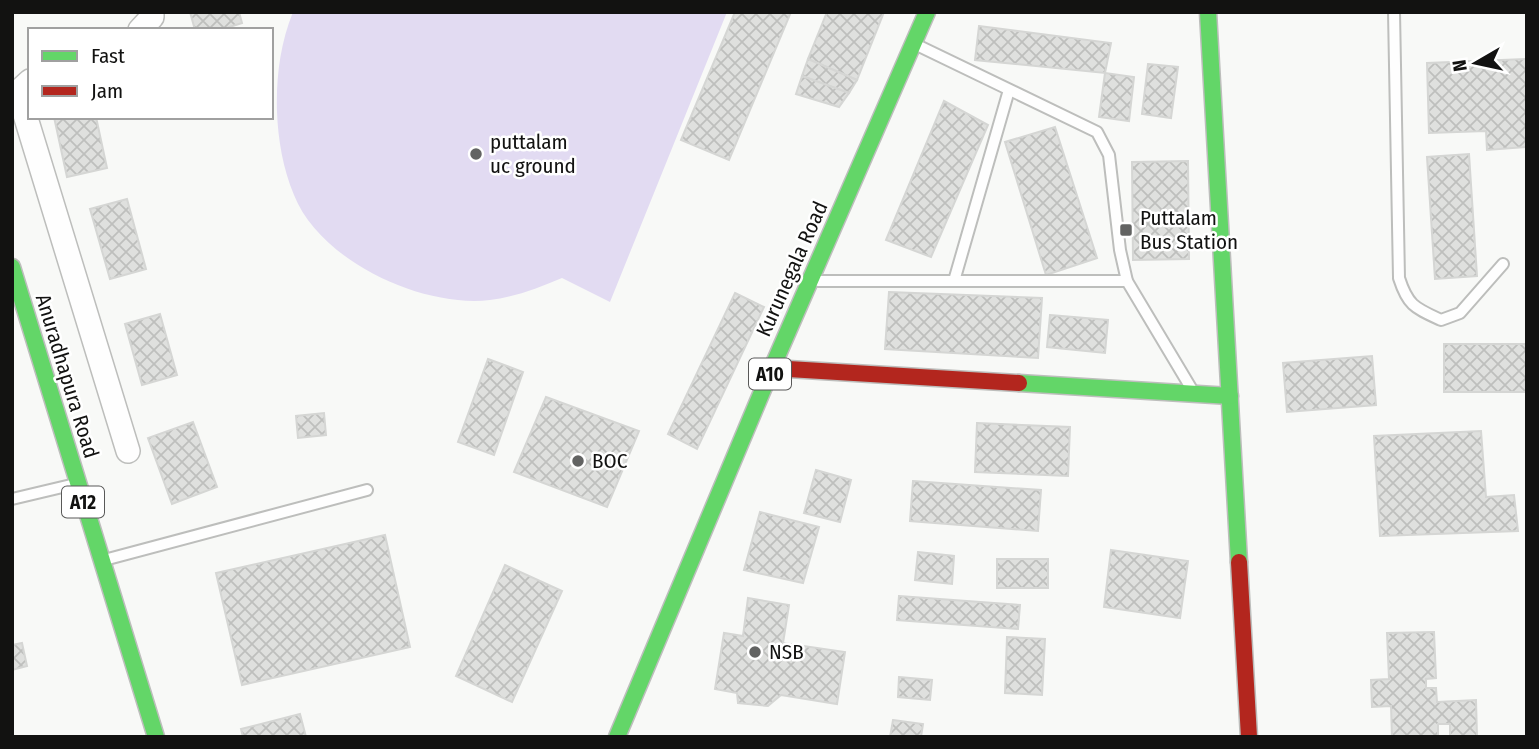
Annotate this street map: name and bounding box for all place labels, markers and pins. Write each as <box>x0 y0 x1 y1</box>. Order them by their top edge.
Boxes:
place label: puttalam uc ground <box>490 129 576 179</box>
marker: puttalam uc ground <box>468 146 484 162</box>
place label: Puttalam Bus Station <box>1140 205 1238 255</box>
marker: Puttalam Bus Station <box>1118 222 1134 238</box>
place label: BOC <box>592 448 628 474</box>
marker: BOC <box>570 453 586 469</box>
place label: NSB <box>769 639 804 665</box>
marker: NSB <box>747 644 763 660</box>

